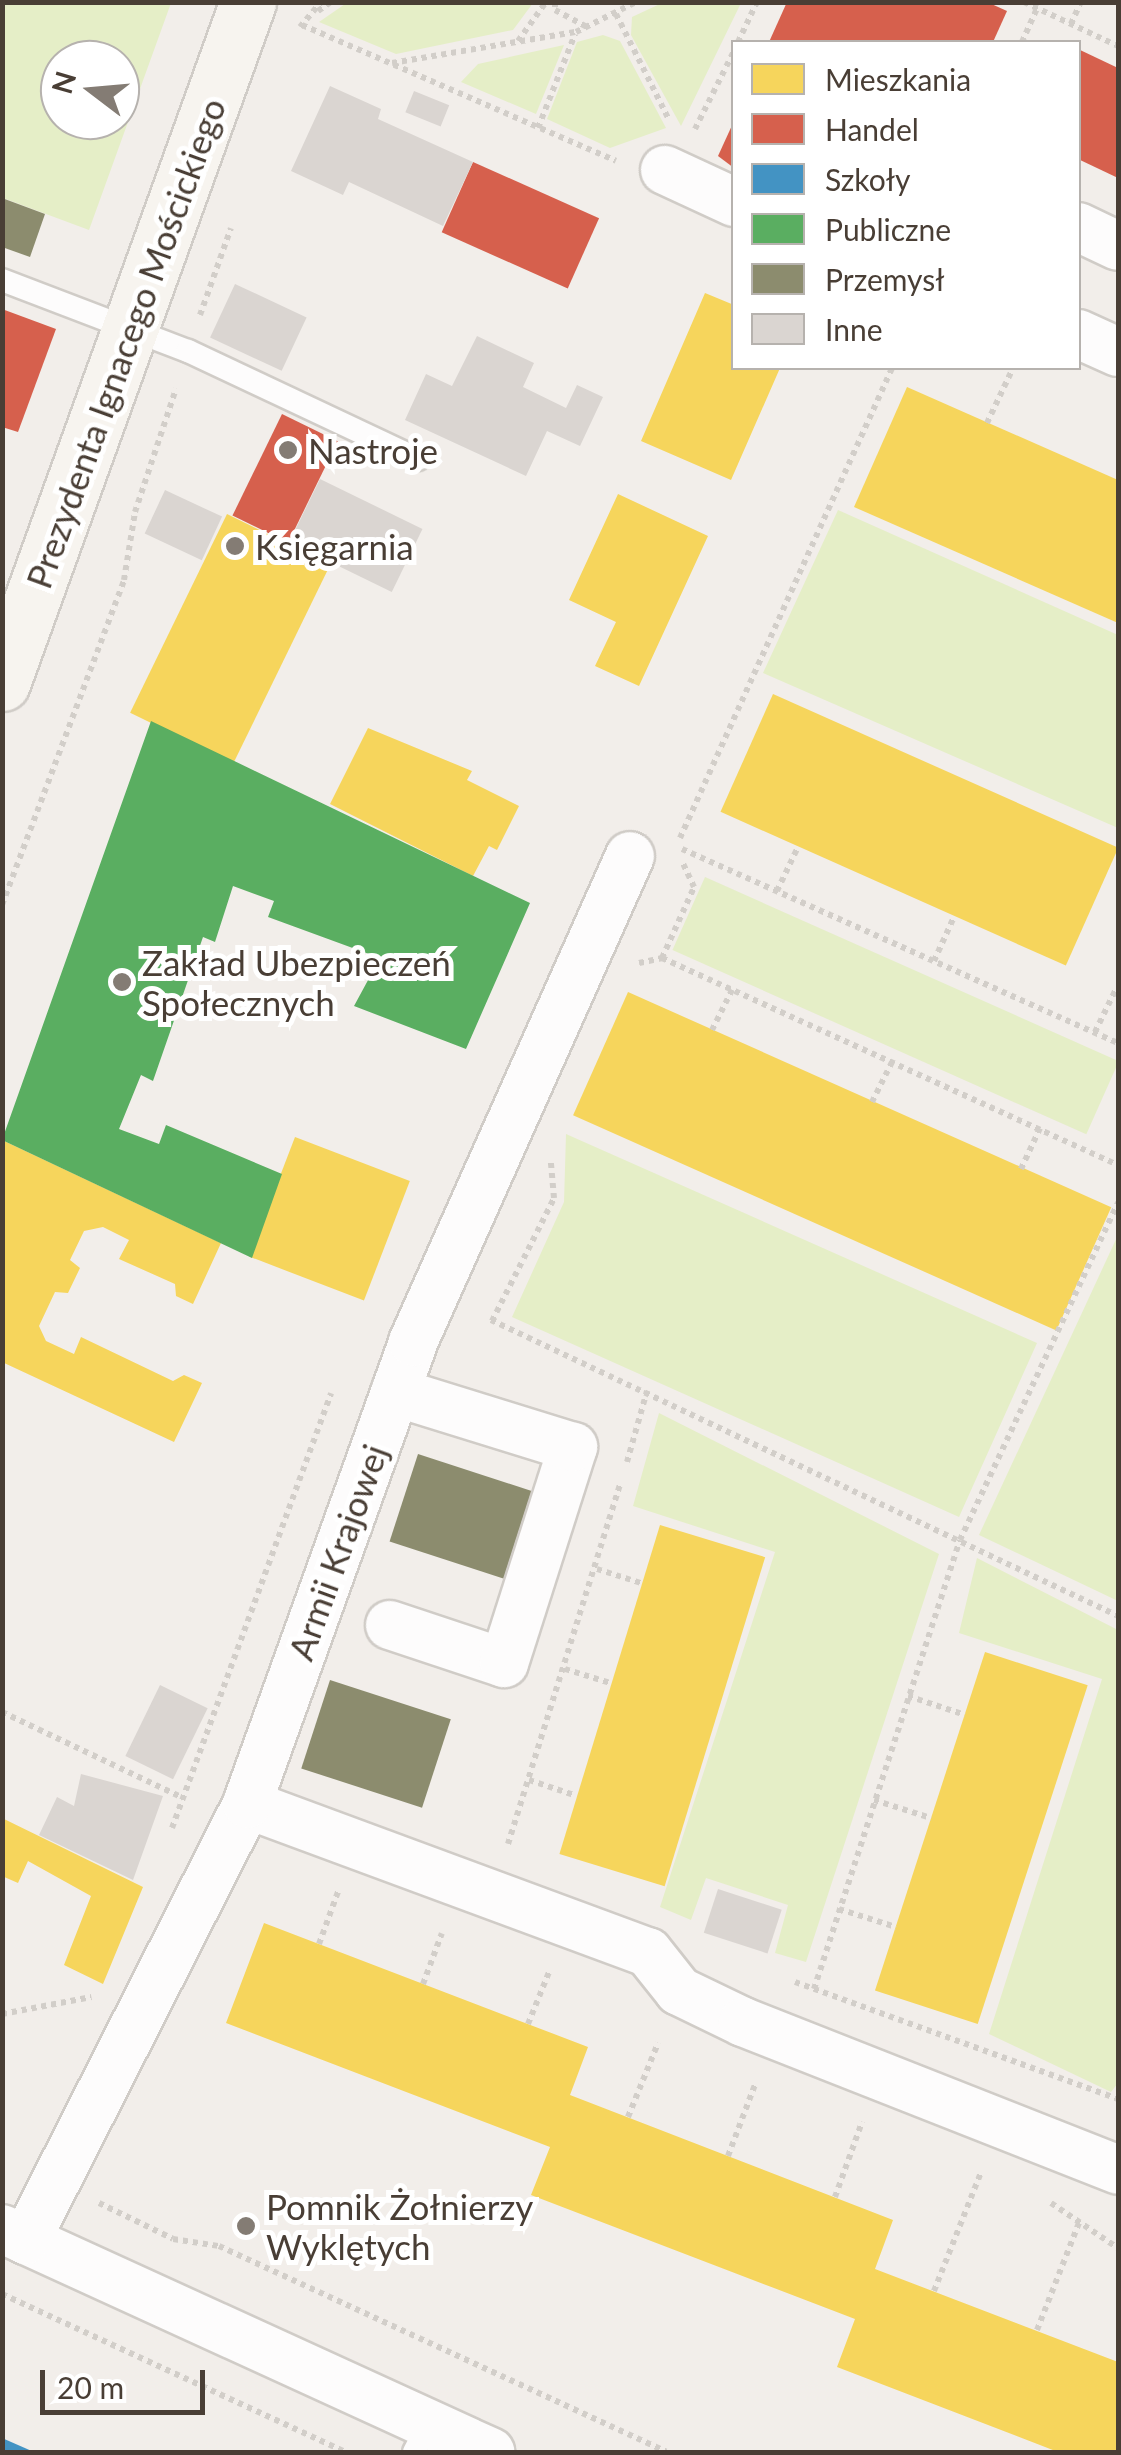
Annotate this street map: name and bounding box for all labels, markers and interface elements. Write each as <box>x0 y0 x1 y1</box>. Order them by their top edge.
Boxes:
north arrow <box>40 40 140 140</box>
legend <box>731 40 1081 370</box>
text: Mieszkania <box>825 61 971 97</box>
text: N <box>44 67 82 97</box>
street label: Prezydenta Ignacego Mościckiego <box>17 92 233 594</box>
text: Handel <box>825 111 919 147</box>
text: Szkoły <box>825 161 910 197</box>
text: Publiczne <box>825 211 951 247</box>
text: Przemysł <box>825 261 945 297</box>
text: Inne <box>825 311 883 347</box>
place label: Nastroje <box>308 429 438 471</box>
marker: Nastroje <box>277 439 299 461</box>
place label: Księgarnia <box>255 525 414 567</box>
marker: Księgarnia <box>224 535 246 557</box>
place label: Zakład Ubezpieczeń Społecznych <box>142 941 451 1023</box>
marker: Zakład Ubezpieczeń Społecznych <box>111 971 133 993</box>
street label: Armii Krajowej <box>279 1439 395 1665</box>
place label: Pomnik Żołnierzy Wyklętych <box>266 2185 533 2267</box>
marker: Pomnik Żołnierzy Wyklętych <box>235 2215 257 2237</box>
scale bar <box>45 2350 210 2412</box>
text: 20 m <box>57 2369 124 2405</box>

